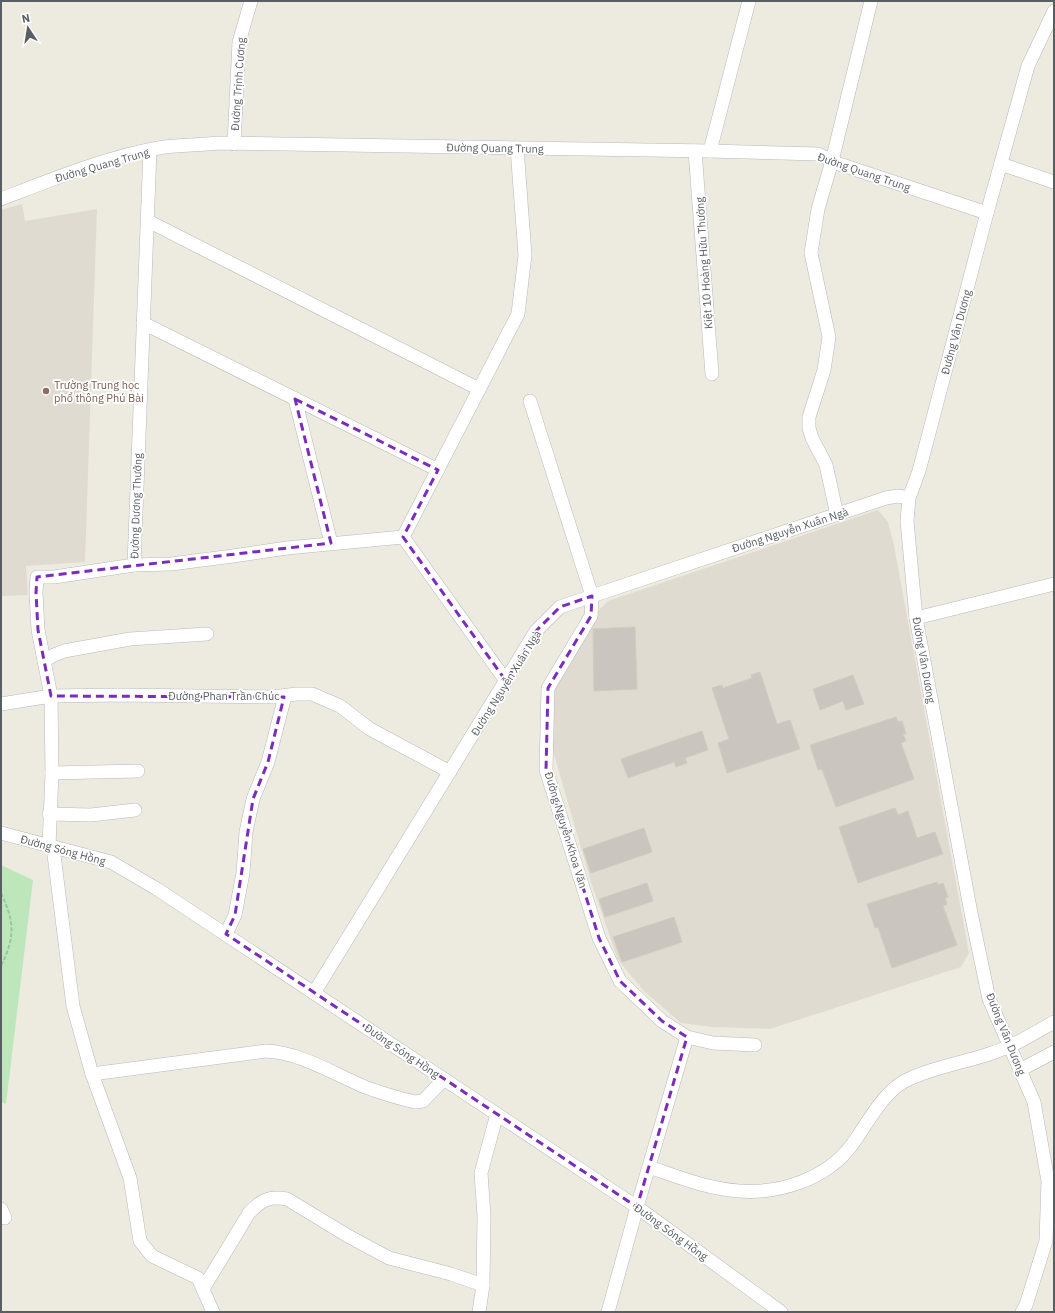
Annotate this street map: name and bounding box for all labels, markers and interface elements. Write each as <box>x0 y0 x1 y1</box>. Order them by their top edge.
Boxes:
north arrow <box>8 8 48 48</box>
text: N <box>21 11 31 26</box>
street label: Đường Trịnh Cương <box>228 37 248 131</box>
street label: Đường Quang Trung <box>446 140 544 156</box>
street label: Đường Quang Trung <box>53 145 151 185</box>
street label: Đường Quang Trung <box>816 150 912 194</box>
street label: Kiệt 10 Hoàng Hữu Thường <box>692 196 716 330</box>
street label: Đường Vân Dương <box>938 288 974 376</box>
place label: Trường Trung học phổ thông Phú Bài <box>54 378 144 405</box>
marker: Trường Trung học phổ thông Phú Bài <box>41 386 51 396</box>
street label: Đường Dương Thưởng <box>127 453 145 559</box>
street label: Đường Nguyễn Xuân Ngà <box>730 505 850 555</box>
street label: Đường Vân Dương <box>910 616 939 704</box>
street label: Đường Nguyễn Xuân Ngà <box>468 628 544 738</box>
street label: Đường Phan Trần Chúc <box>168 689 280 703</box>
street label: Đường Nguyễn Khoa Văn <box>542 770 590 890</box>
street label: Đường Sóng Hồng <box>19 832 107 868</box>
street label: Đường Vân Dương <box>983 991 1029 1077</box>
street label: Đường Sóng Hồng <box>362 1021 442 1081</box>
street label: Đường Sóng Hồng <box>631 1201 711 1264</box>

